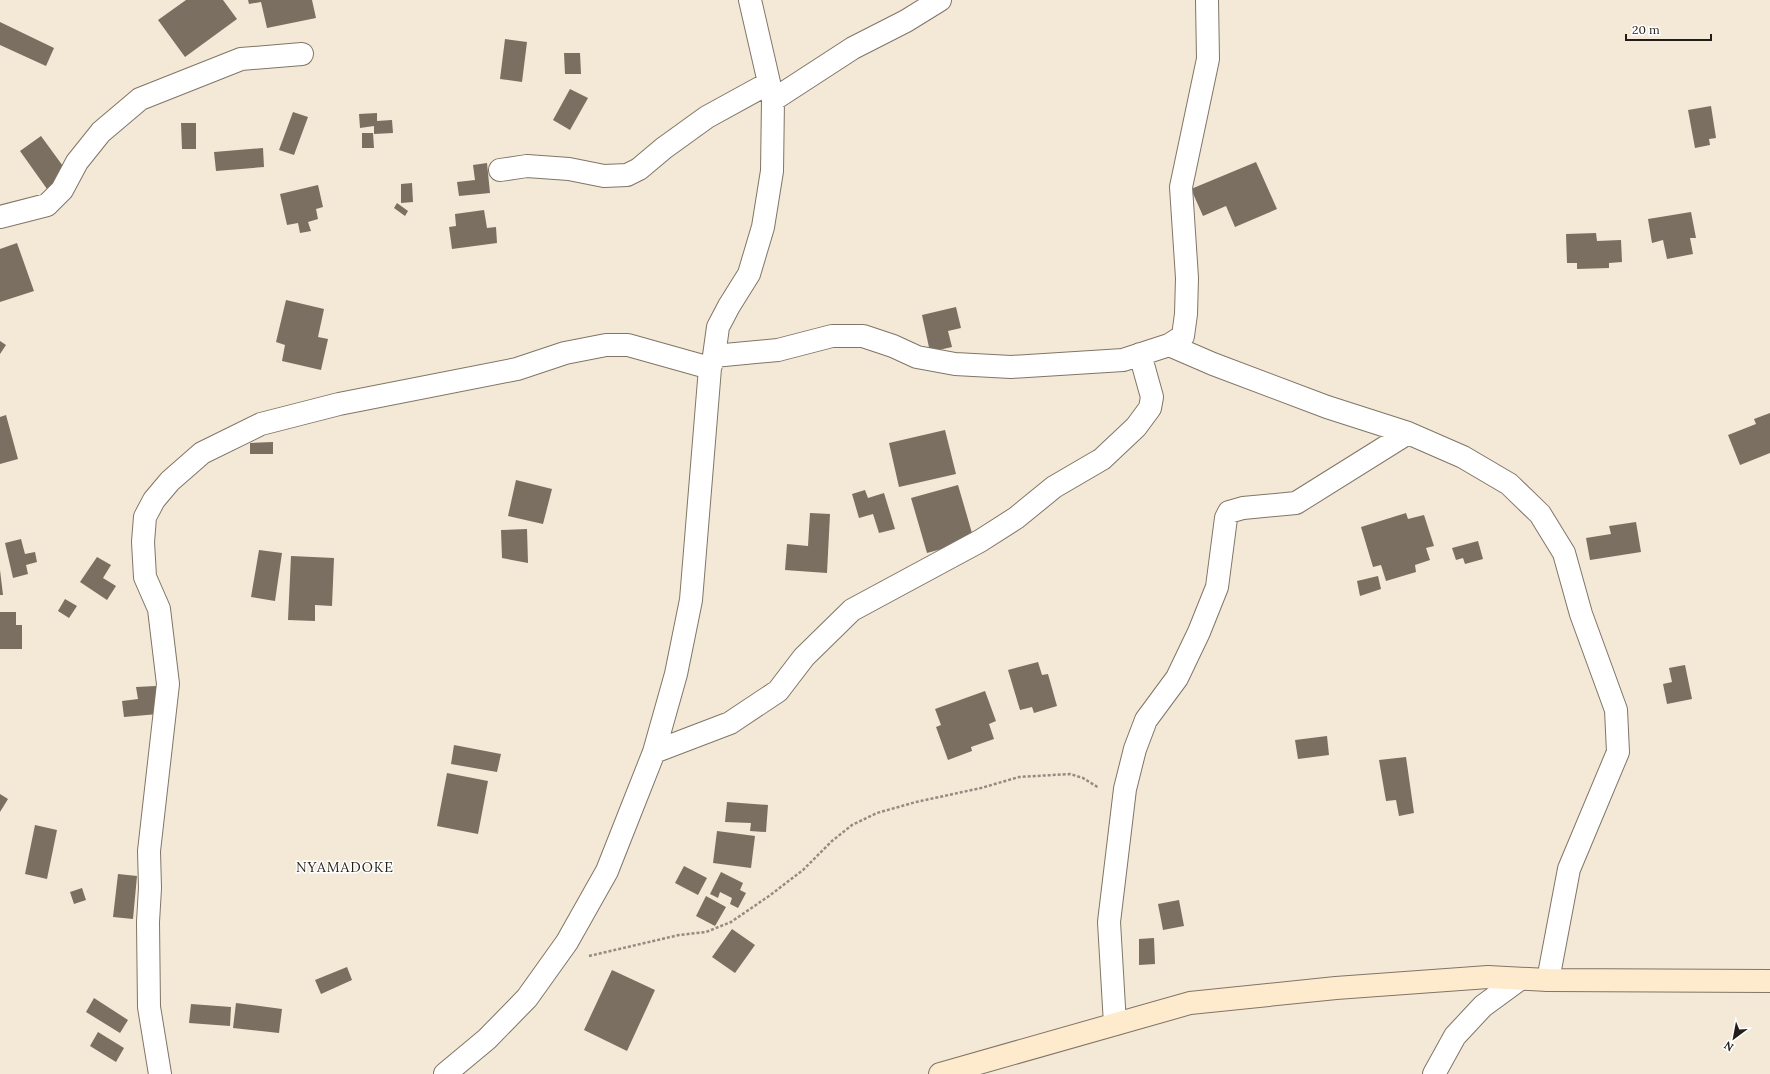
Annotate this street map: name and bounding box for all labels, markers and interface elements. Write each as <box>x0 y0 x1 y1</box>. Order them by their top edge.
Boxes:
scale bar <box>1626 16 1711 42</box>
text: 20 m <box>1632 22 1660 37</box>
district label: NYAMADOKE <box>296 858 394 876</box>
north arrow <box>1714 1018 1754 1058</box>
text: N <box>1721 1038 1736 1055</box>

